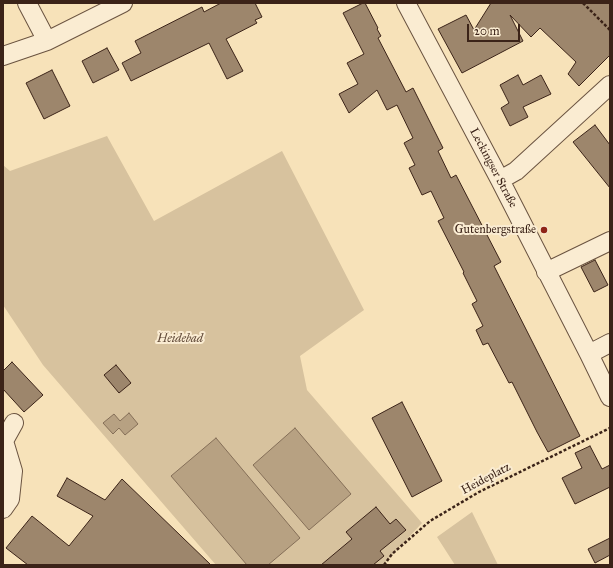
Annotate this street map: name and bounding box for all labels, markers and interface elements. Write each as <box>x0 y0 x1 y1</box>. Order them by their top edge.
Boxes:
scale bar <box>469 16 522 42</box>
text: 20 m <box>474 24 500 38</box>
street label: Leckingser Straße <box>466 126 520 210</box>
place label: Gutenbergstraße <box>455 223 536 237</box>
marker: Gutenbergstraße <box>539 225 549 235</box>
park label: Heidebad <box>157 332 203 346</box>
street label: Heideplatz <box>459 460 513 498</box>

